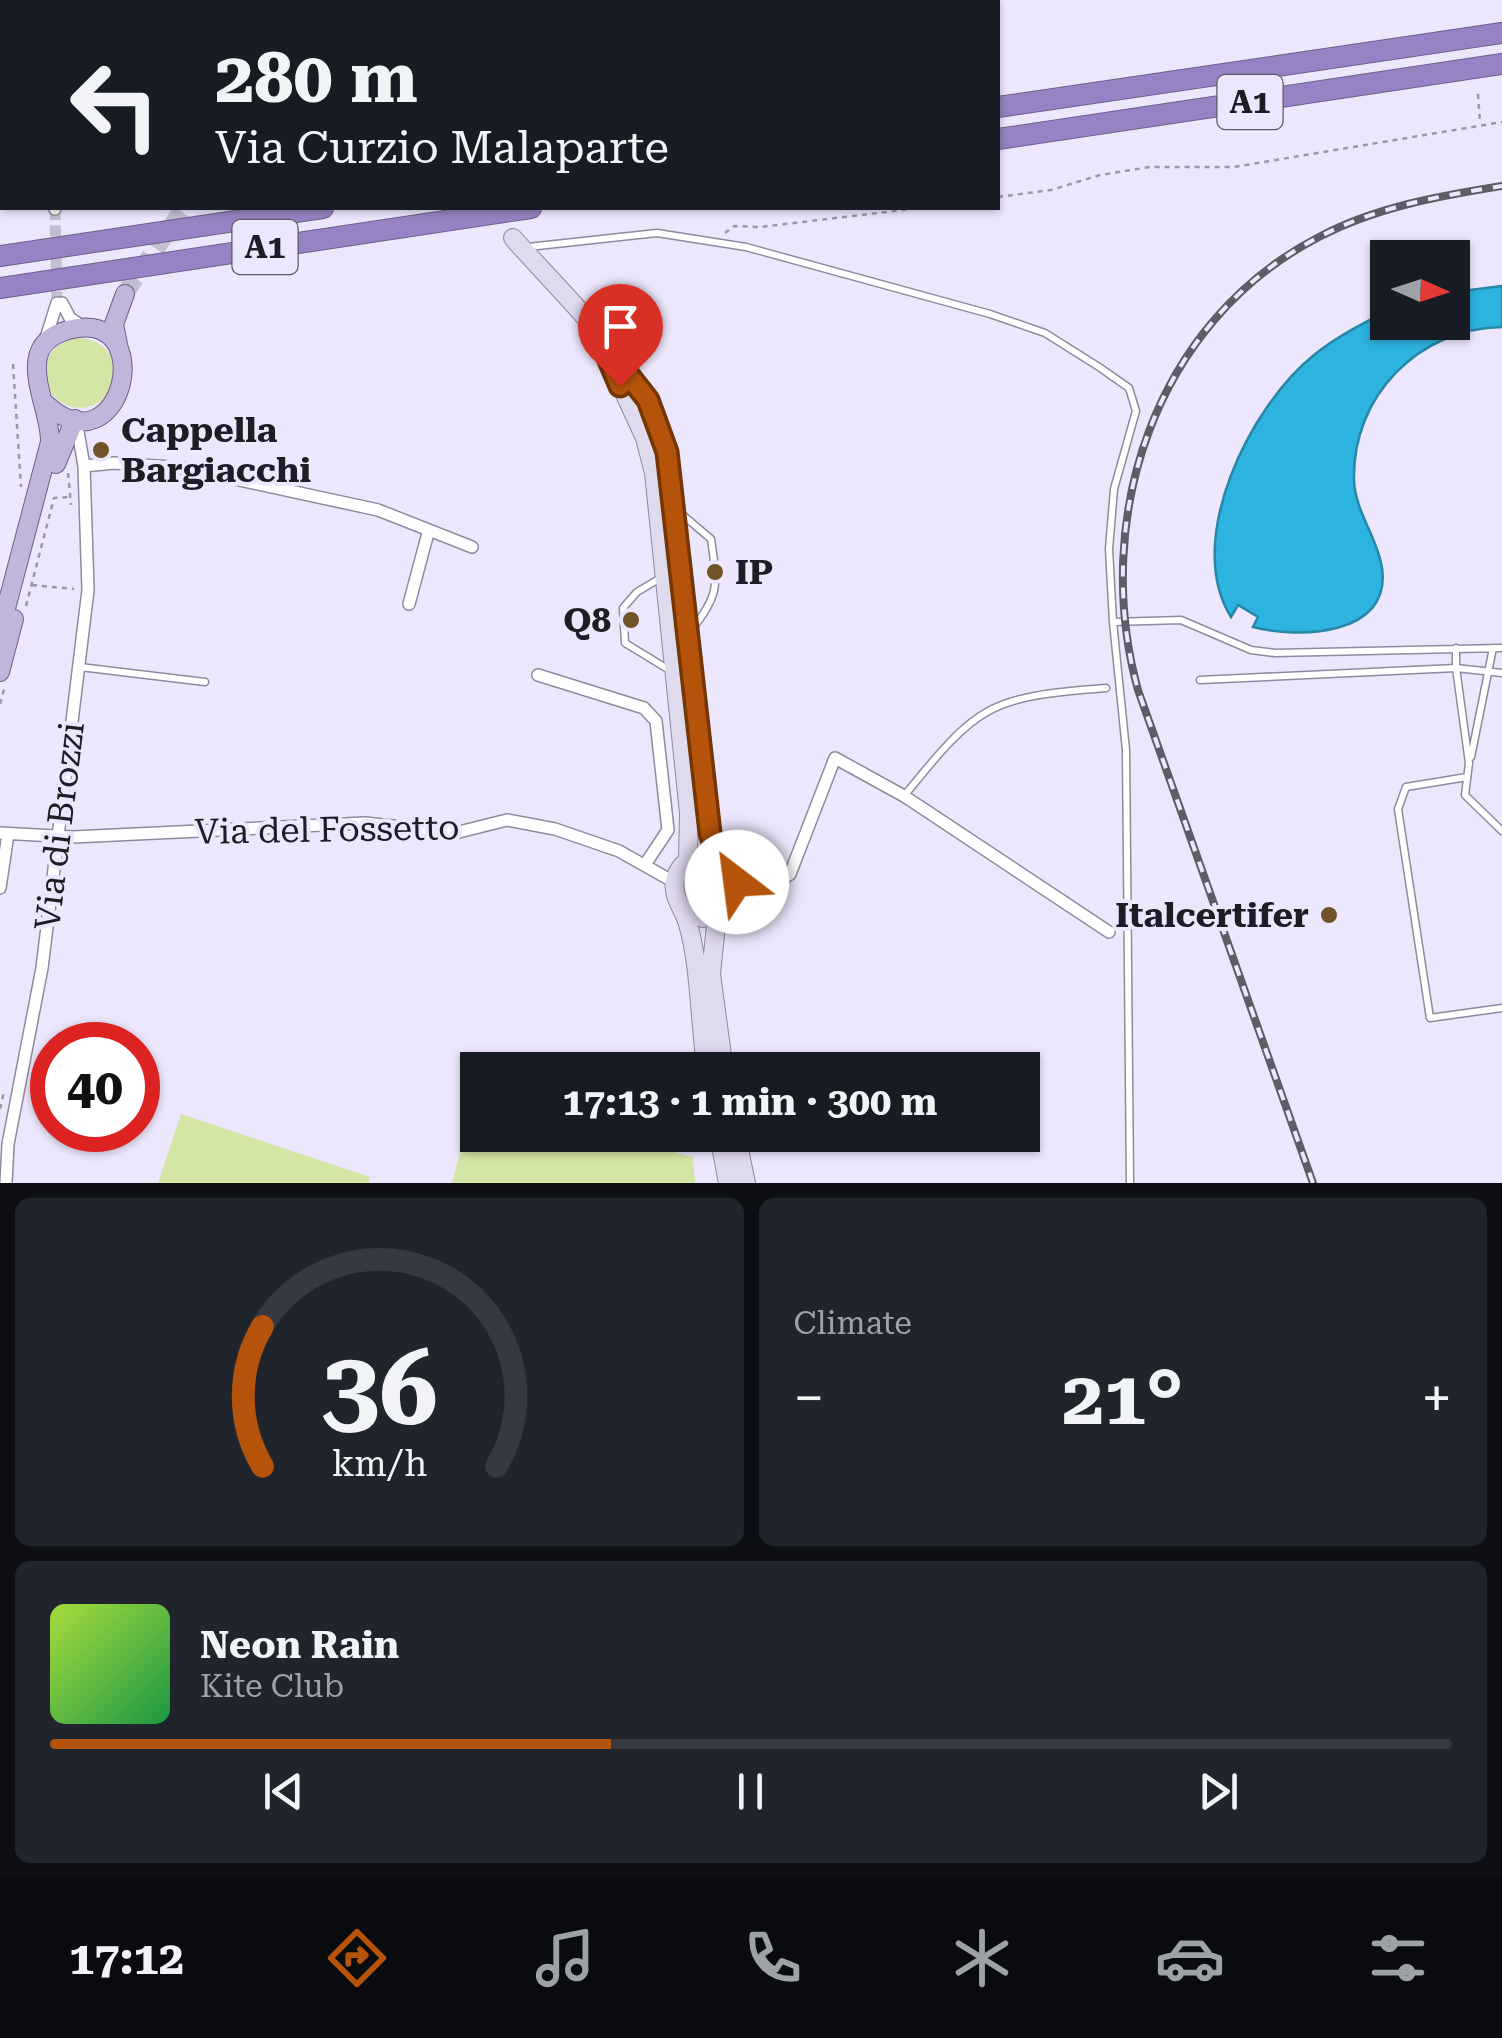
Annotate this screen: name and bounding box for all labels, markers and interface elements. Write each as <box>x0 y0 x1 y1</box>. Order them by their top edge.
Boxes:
text: 280 m <box>215 37 418 119</box>
icon: left <box>50 40 180 170</box>
road number: A1 <box>1218 75 1282 129</box>
text: Via Curzio Malaparte <box>215 121 669 174</box>
road number: A1 <box>232 220 298 274</box>
north arrow <box>1370 240 1470 340</box>
map controls <box>1370 240 1470 340</box>
pin <box>578 284 663 387</box>
icon: arrive <box>593 299 648 354</box>
place label: Cappella Bargiacchi <box>121 410 311 491</box>
marker: Cappella Bargiacchi <box>90 439 112 461</box>
place label: IP <box>735 552 773 593</box>
marker: IP <box>704 561 726 583</box>
place label: Q8 <box>563 600 611 641</box>
marker: Q8 <box>620 609 642 631</box>
street label: Via di Brozzi <box>27 720 93 932</box>
street label: Via del Fossetto <box>194 807 460 853</box>
position arrow <box>685 830 789 934</box>
place label: Italcertifer <box>1115 895 1309 936</box>
marker: Italcertifer <box>1318 904 1340 926</box>
speed limit sign: 40 <box>30 1022 160 1152</box>
text: 17:13 · 1 min · 300 m <box>563 1080 937 1124</box>
text: Climate <box>794 1304 912 1342</box>
text: 36 <box>321 1328 437 1449</box>
text: 21° <box>1062 1354 1183 1442</box>
text: − <box>794 1366 824 1430</box>
text: + <box>1421 1366 1452 1430</box>
text: km/h <box>331 1443 427 1485</box>
text: Neon Rain <box>200 1623 399 1667</box>
text: Kite Club <box>200 1667 344 1705</box>
icon: previous <box>256 1764 311 1819</box>
icon: pause <box>723 1764 778 1819</box>
icon: next <box>1191 1764 1246 1819</box>
icon: directions <box>322 1923 392 1993</box>
icon: music <box>530 1923 600 1993</box>
icon: phone <box>738 1923 808 1993</box>
icon: climate <box>947 1923 1017 1993</box>
icon: car <box>1155 1923 1225 1993</box>
icon: filters <box>1363 1923 1433 1993</box>
text: 17:12 <box>69 1932 184 1985</box>

